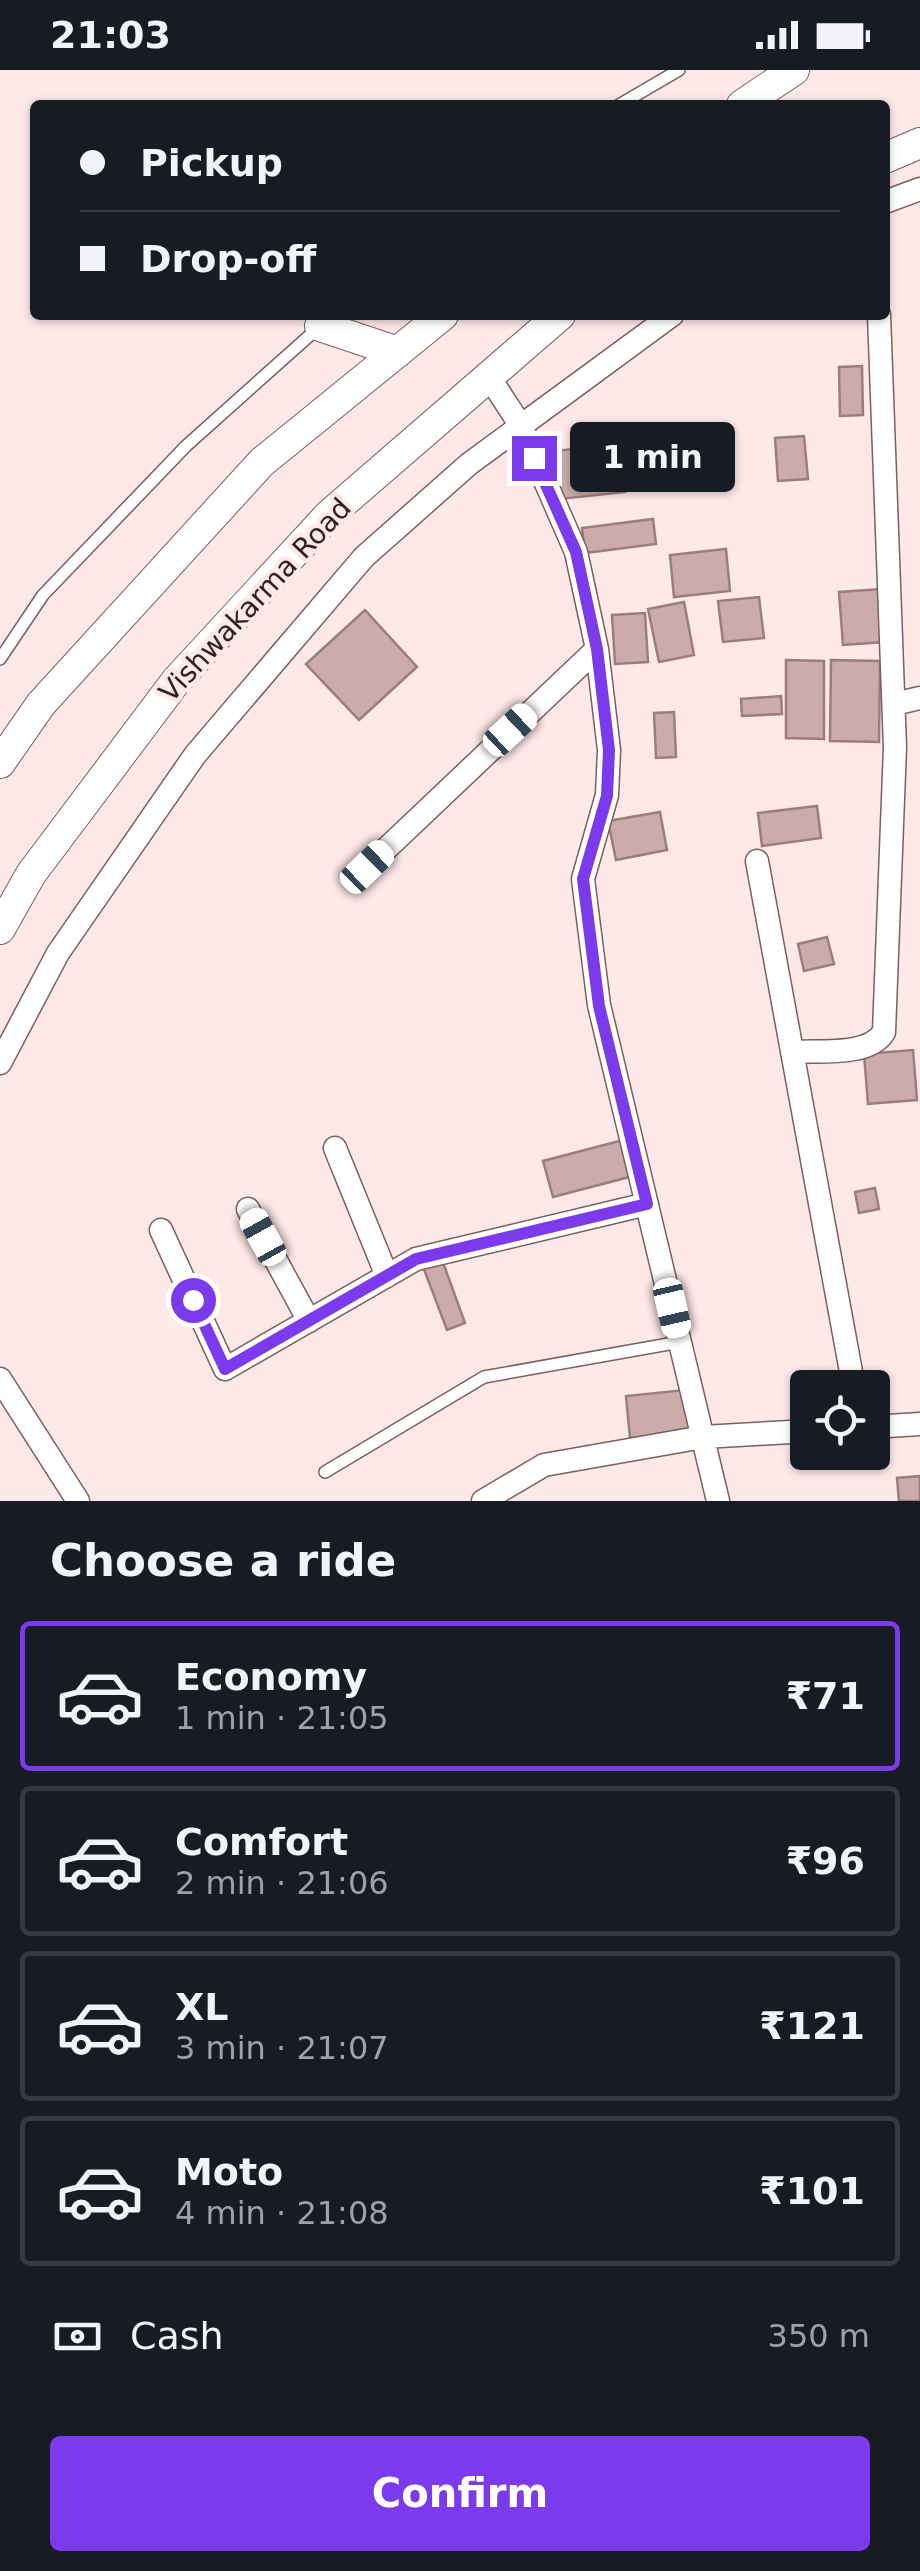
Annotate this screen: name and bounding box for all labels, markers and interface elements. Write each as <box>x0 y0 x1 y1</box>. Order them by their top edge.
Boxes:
text: 21:03 <box>50 13 171 57</box>
text: Pickup <box>140 141 283 185</box>
text: Drop-off <box>140 237 316 281</box>
callout: 1 min <box>569 423 734 493</box>
route end <box>512 436 557 481</box>
text: 1 min <box>602 438 703 476</box>
street label: Vishwakarma Road <box>152 491 358 709</box>
car <box>478 699 542 761</box>
car <box>335 835 399 899</box>
car <box>235 1203 291 1271</box>
car <box>651 1275 693 1341</box>
route start <box>171 1278 216 1323</box>
map controls <box>790 1370 890 1470</box>
button: locate <box>790 1370 890 1470</box>
text: Choose a ride <box>50 1534 396 1587</box>
icon: car <box>55 1651 145 1741</box>
text: Economy <box>175 1655 367 1699</box>
text: ₹71 <box>786 1674 865 1718</box>
text: 1 min · 21:05 <box>175 1699 389 1737</box>
icon: car <box>55 1816 145 1906</box>
text: Comfort <box>175 1820 348 1864</box>
text: ₹96 <box>786 1839 865 1883</box>
text: 2 min · 21:06 <box>175 1864 389 1902</box>
icon: car <box>55 1981 145 2071</box>
text: XL <box>175 1985 229 2029</box>
text: ₹121 <box>759 2004 865 2048</box>
text: 3 min · 21:07 <box>175 2029 389 2067</box>
icon: car <box>55 2146 145 2236</box>
text: Moto <box>175 2150 283 2194</box>
text: ₹101 <box>759 2169 865 2213</box>
text: 4 min · 21:08 <box>175 2194 389 2232</box>
icon: cash <box>50 2309 105 2364</box>
text: Cash <box>130 2314 224 2358</box>
text: 350 m <box>768 2317 870 2355</box>
button: Confirm <box>50 2436 870 2551</box>

